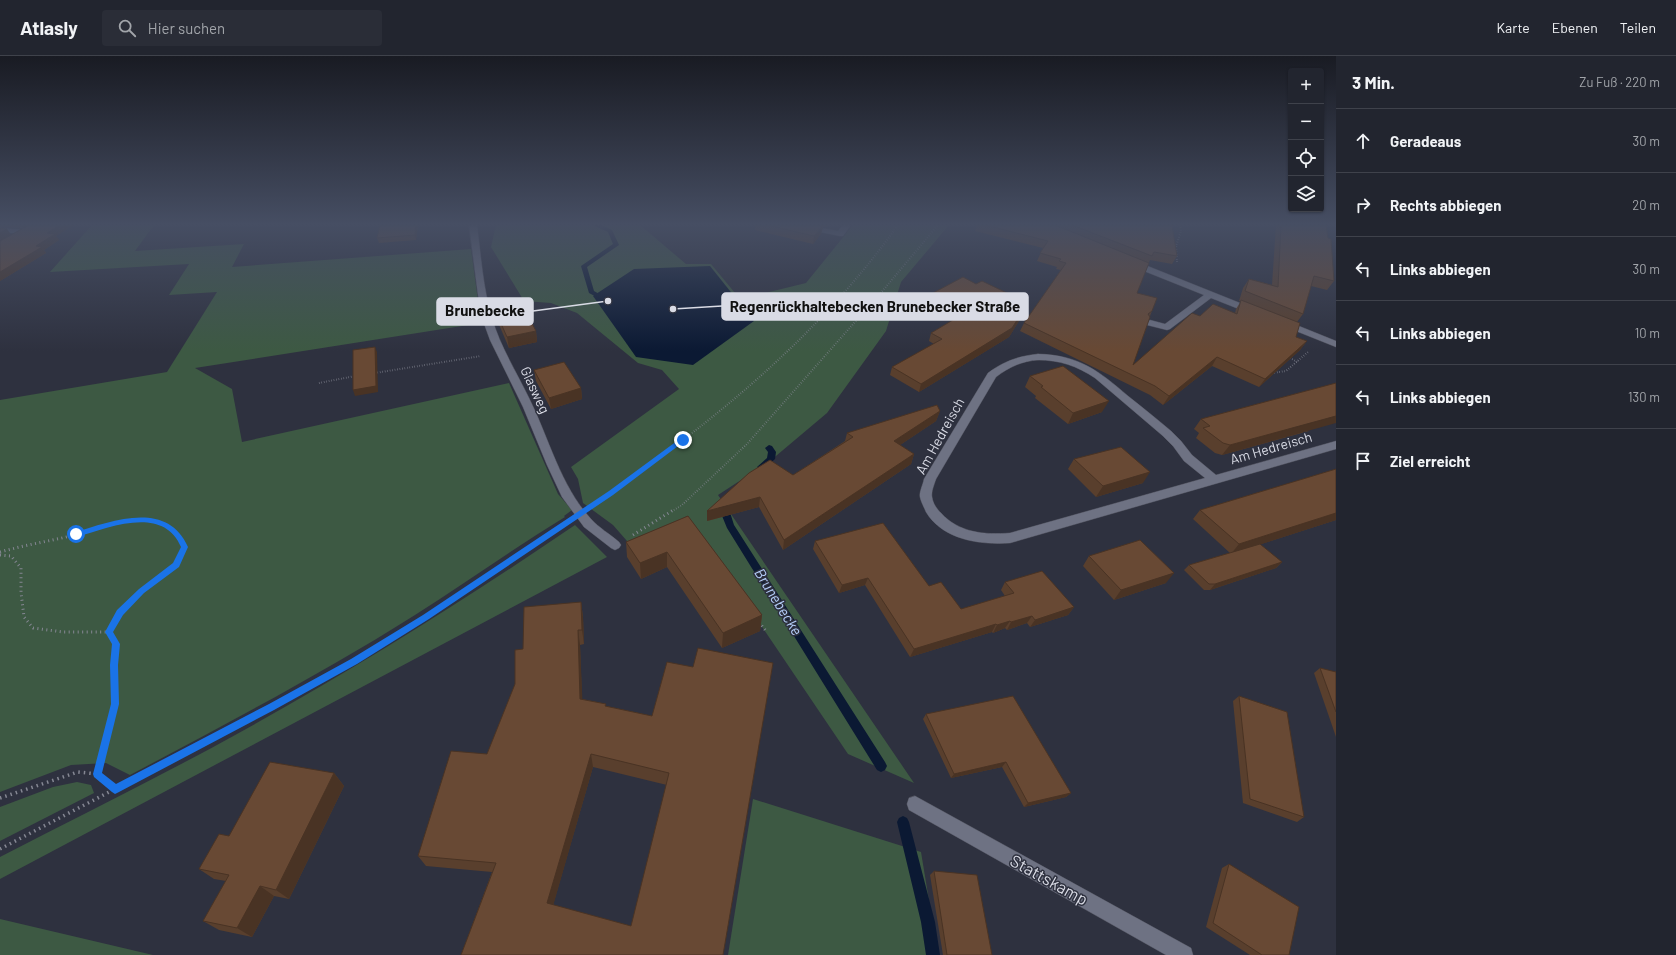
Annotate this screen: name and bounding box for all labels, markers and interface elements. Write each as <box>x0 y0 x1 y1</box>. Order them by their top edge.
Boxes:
search box <box>102 10 382 46</box>
text: Atlasly <box>20 16 78 39</box>
icon: search <box>116 17 138 39</box>
text: Hier suchen <box>148 19 225 37</box>
text: Karte <box>1496 19 1530 36</box>
text: Ebenen <box>1552 19 1598 36</box>
text: Teilen <box>1620 19 1656 36</box>
map controls <box>1288 68 1324 212</box>
button: + <box>1288 68 1324 104</box>
text: 3 Min. <box>1352 72 1395 92</box>
text: Zu Fuß · 220 m <box>1579 74 1660 90</box>
button: − <box>1288 104 1324 140</box>
icon: ahead <box>1352 130 1374 152</box>
text: Geradeaus <box>1390 132 1461 150</box>
text: 30 m <box>1633 133 1660 149</box>
button: locate <box>1288 140 1324 176</box>
button: layers <box>1288 176 1324 212</box>
icon: right <box>1352 194 1374 216</box>
text: Rechts abbiegen <box>1390 196 1501 214</box>
text: 20 m <box>1632 197 1660 213</box>
icon: left <box>1352 258 1374 280</box>
text: Links abbiegen <box>1390 260 1491 278</box>
text: 30 m <box>1633 261 1660 277</box>
callout: Regenrückhaltebecken Brunebecker Straße <box>722 293 1028 320</box>
text: Regenrückhaltebecken Brunebecker Straße <box>730 297 1020 315</box>
callout: Brunebecke <box>437 298 533 325</box>
text: Brunebecke <box>445 301 525 319</box>
icon: left <box>1352 322 1374 344</box>
text: Links abbiegen <box>1390 324 1491 342</box>
text: 10 m <box>1635 325 1660 341</box>
street label: Glasweg <box>517 364 554 416</box>
icon: left <box>1352 386 1374 408</box>
text: Links abbiegen <box>1390 388 1491 406</box>
text: 130 m <box>1628 389 1660 405</box>
street label: Am Hedreisch <box>912 395 968 477</box>
street label: Am Hedreisch <box>1228 428 1314 467</box>
route end <box>674 431 692 449</box>
icon: arrive <box>1352 450 1374 472</box>
text: Ziel erreicht <box>1390 452 1471 470</box>
route start <box>67 525 85 543</box>
water label: Brunebecke <box>751 565 807 639</box>
street label: Stattskamp <box>1007 850 1092 909</box>

